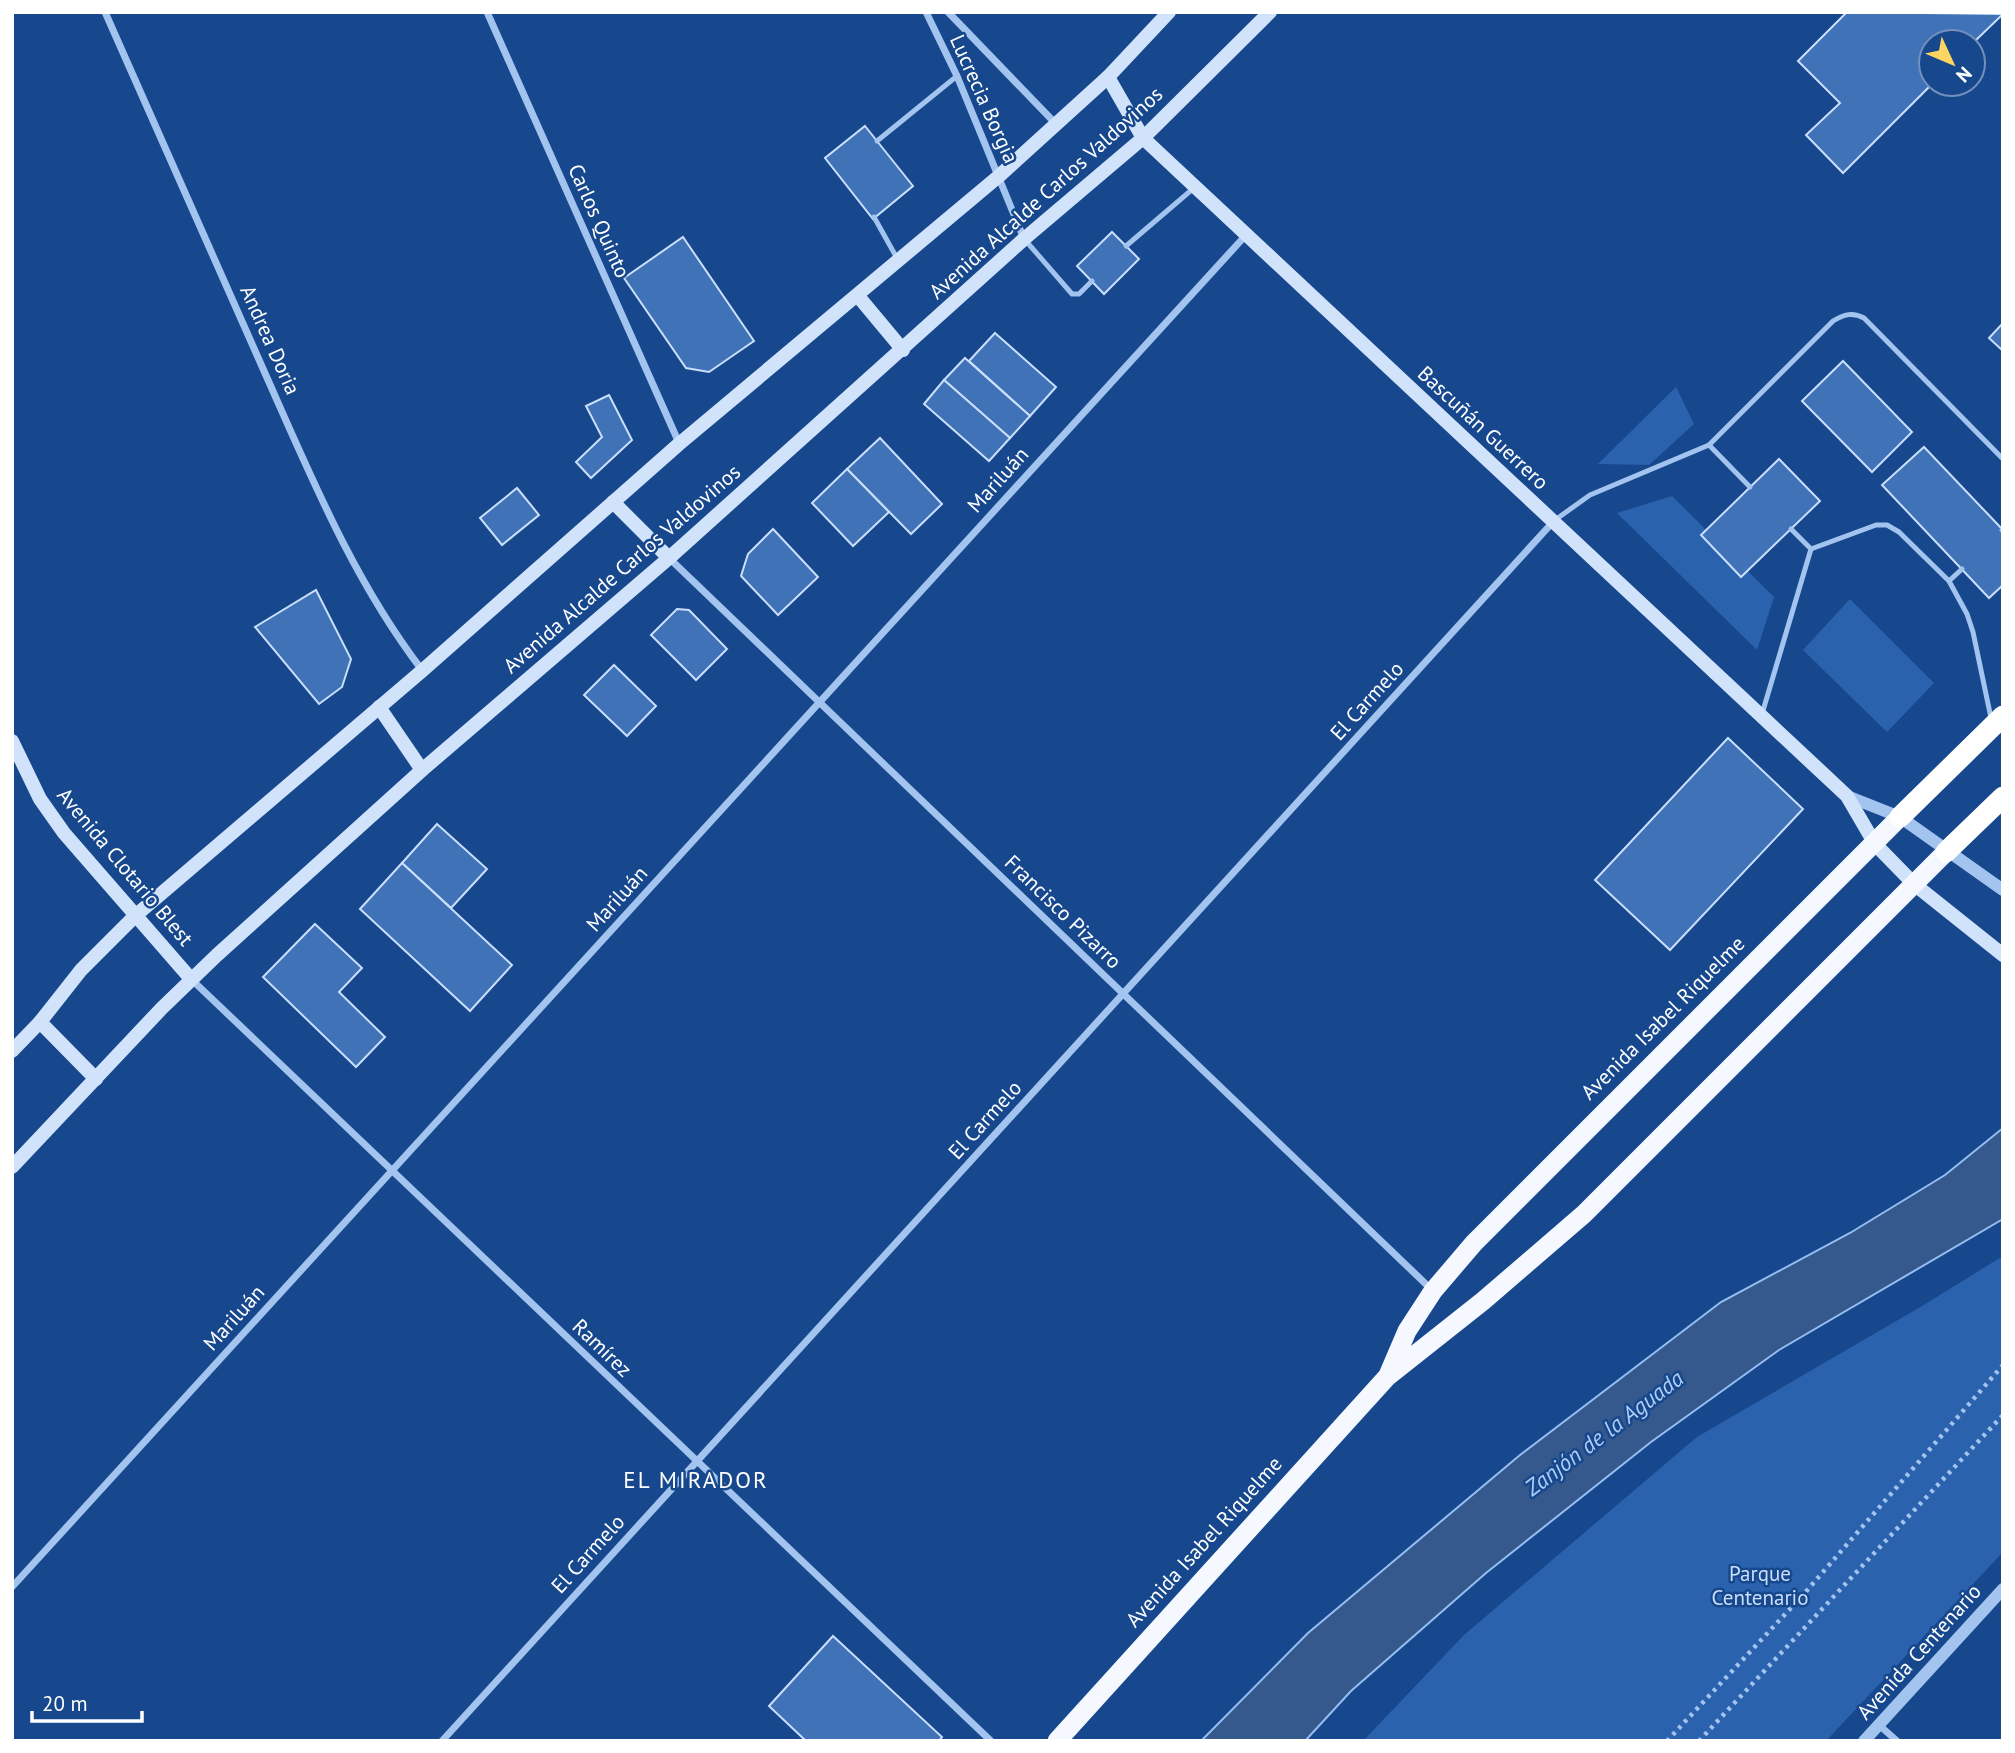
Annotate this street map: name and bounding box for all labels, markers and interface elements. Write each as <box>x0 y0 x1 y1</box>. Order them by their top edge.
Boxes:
north arrow <box>1917 28 1987 98</box>
street label: Lucrecia Borgia <box>944 30 1025 167</box>
text: N <box>1951 62 1977 88</box>
street label: Avenida Alcalde Carlos Valdovinos <box>923 80 1168 305</box>
street label: Carlos Quinto <box>562 160 637 282</box>
street label: Andrea Doria <box>234 281 307 399</box>
street label: Bascuñán Guerrero <box>1412 360 1555 495</box>
street label: Mariluán <box>961 441 1034 518</box>
street label: Avenida Alcalde Carlos Valdovinos <box>498 458 746 679</box>
street label: El Carmelo <box>1324 655 1409 746</box>
street label: Avenida Clotario Blest <box>51 782 199 951</box>
street label: Francisco Pizarro <box>999 849 1128 974</box>
street label: Mariluán <box>580 860 653 937</box>
street label: Avenida Isabel Riquelme <box>1575 930 1750 1105</box>
street label: El Carmelo <box>942 1074 1027 1165</box>
street label: Mariluán <box>197 1279 270 1356</box>
street label: Ramírez <box>567 1313 638 1382</box>
water label: Zanjón de la Aguada <box>1518 1363 1689 1502</box>
street label: Avenida Isabel Riquelme <box>1120 1451 1288 1633</box>
district label: EL MIRADOR <box>623 1465 769 1494</box>
street label: El Carmelo <box>545 1508 630 1599</box>
park label: Parque Centenario <box>1712 1560 1808 1611</box>
street label: Avenida Centenario <box>1851 1578 1987 1725</box>
scale bar <box>32 1680 142 1724</box>
text: 20 m <box>42 1690 88 1717</box>

